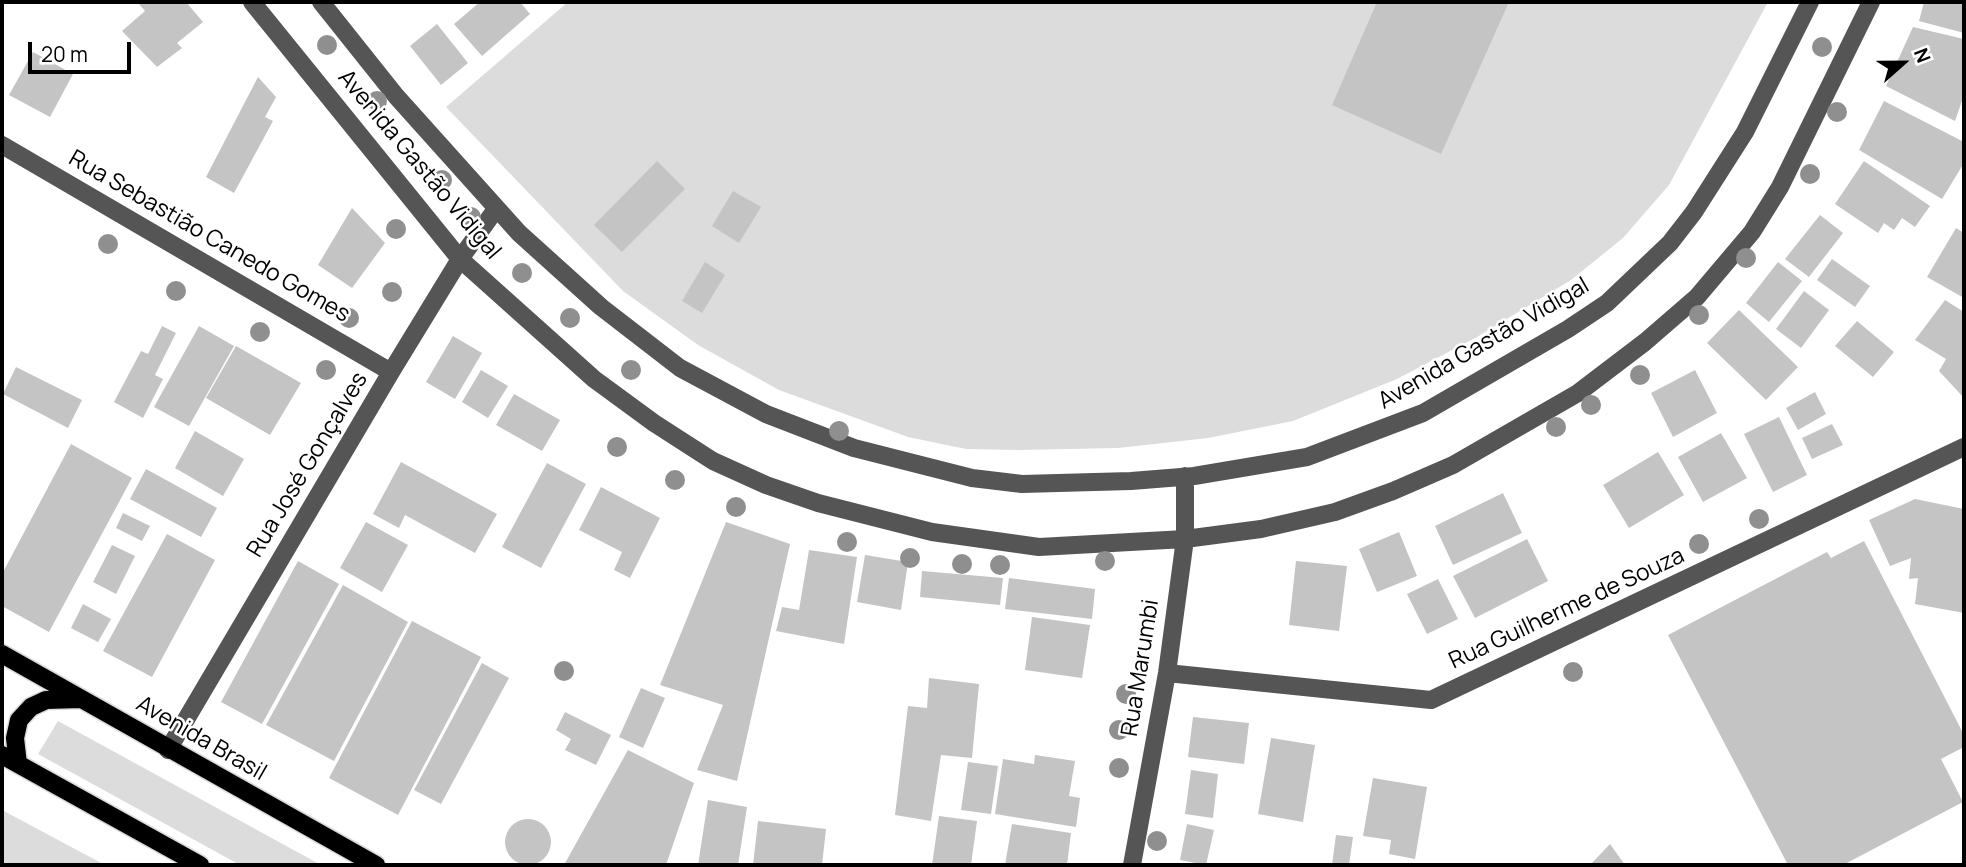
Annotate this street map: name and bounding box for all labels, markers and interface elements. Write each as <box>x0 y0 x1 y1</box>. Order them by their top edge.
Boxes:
scale bar <box>32 28 135 72</box>
north arrow <box>1868 28 1938 98</box>
text: 20 m <box>41 40 88 68</box>
text: N <box>1908 44 1937 67</box>
street label: Avenida Gastão Vidigal <box>332 65 506 265</box>
street label: Rua Sebastião Canedo Gomes <box>64 145 354 329</box>
street label: Avenida Gastão Vidigal <box>1374 272 1594 416</box>
street label: Rua José Gonçalves <box>242 368 374 562</box>
street label: Rua Guilherme de Souza <box>1445 542 1689 676</box>
street label: Rua Marumbi <box>1117 598 1165 738</box>
street label: Avenida Brasil <box>131 691 271 787</box>

